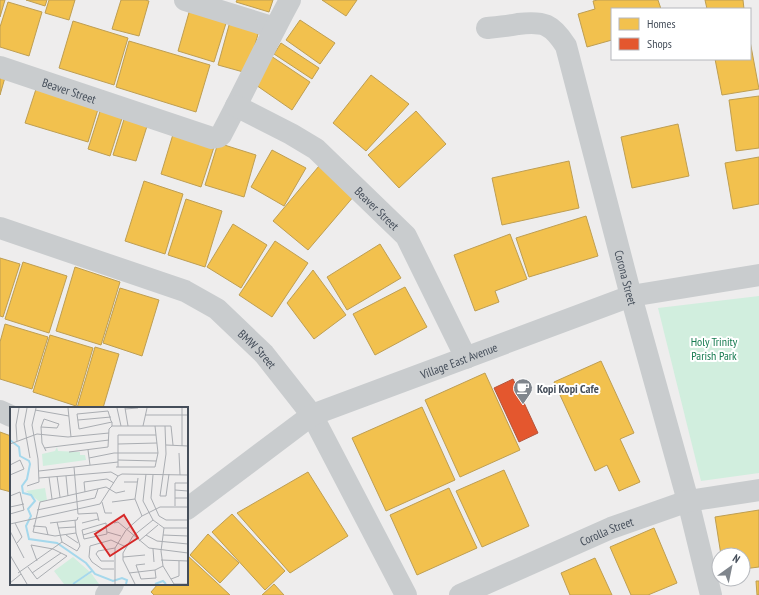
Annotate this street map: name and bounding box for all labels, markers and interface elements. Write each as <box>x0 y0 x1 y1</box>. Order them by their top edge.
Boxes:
legend <box>611 8 751 60</box>
text: Homes <box>647 16 675 31</box>
text: Shops <box>647 36 672 51</box>
street label: Beaver Street <box>40 74 99 106</box>
street label: Beaver Street <box>352 183 403 233</box>
street label: Corona Street <box>612 248 641 308</box>
street label: BMW Street <box>235 326 280 372</box>
park label: Holy Trinity Parish Park <box>691 334 738 363</box>
street label: Village East Avenue <box>417 339 499 382</box>
cafe icon: Kopi Kopi Cafe <box>512 377 534 405</box>
place label: Kopi Kopi Cafe <box>537 381 599 396</box>
inset map <box>10 407 188 585</box>
street label: Corolla Street <box>577 513 636 548</box>
north arrow <box>711 547 751 587</box>
text: N <box>730 551 743 566</box>

